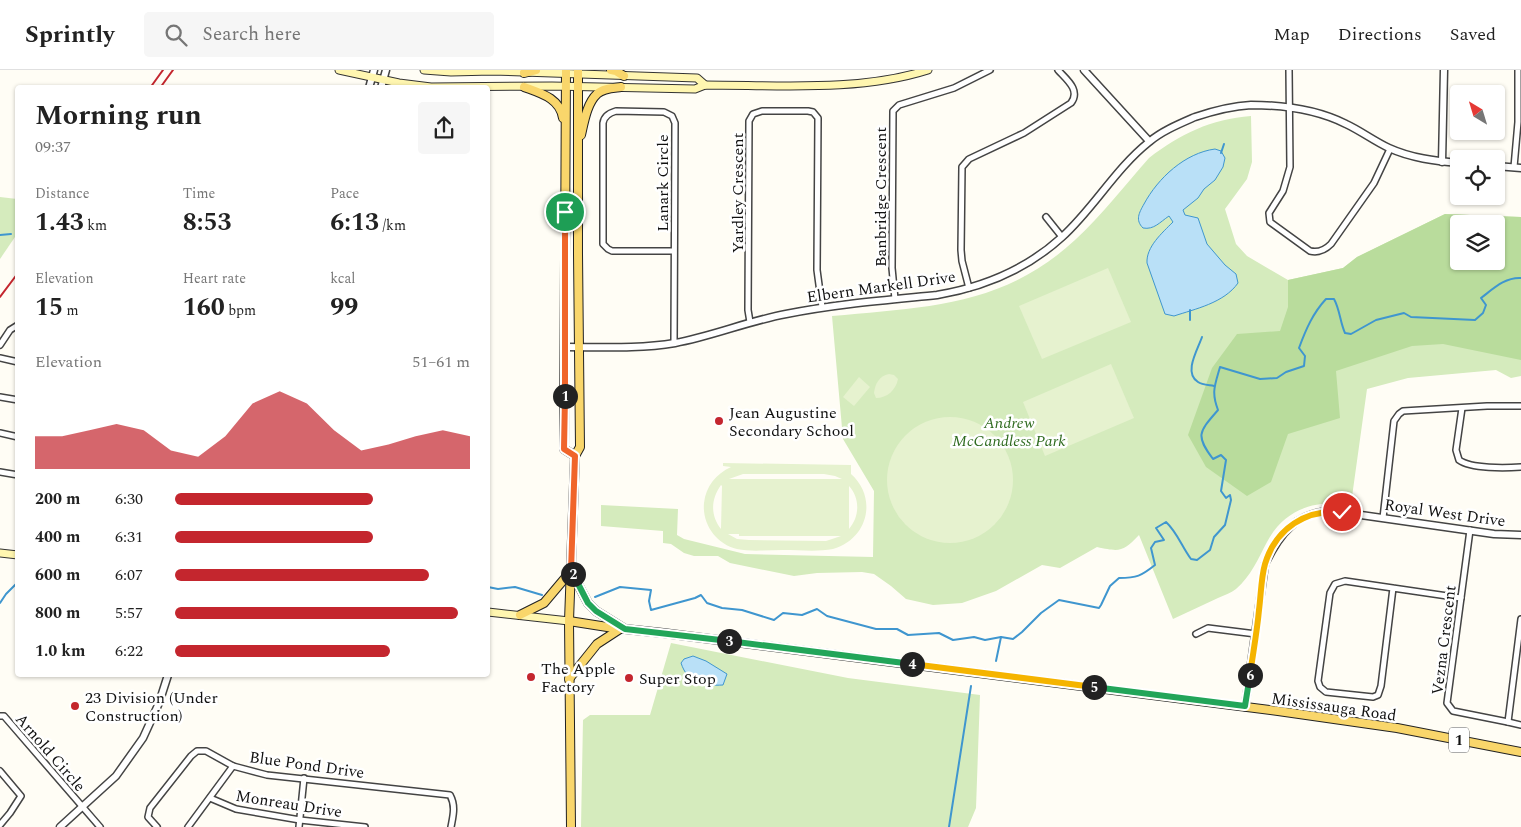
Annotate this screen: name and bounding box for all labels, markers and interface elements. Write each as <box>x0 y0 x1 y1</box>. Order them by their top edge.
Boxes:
search box <box>144 12 494 57</box>
text: Sprintly <box>25 17 114 53</box>
text: Search here <box>202 20 301 49</box>
icon: search <box>162 21 190 49</box>
text: Map <box>1274 21 1310 48</box>
text: Directions <box>1338 21 1422 48</box>
text: Saved <box>1450 21 1496 48</box>
north arrow <box>1450 85 1505 140</box>
map controls <box>1450 85 1505 270</box>
text: Morning run <box>35 94 202 137</box>
button: share <box>418 102 470 154</box>
street label: Banbridge Crescent <box>869 127 893 267</box>
street label: Yardley Crescent <box>726 132 750 253</box>
street label: Lanark Circle <box>651 134 675 232</box>
text: 09:37 <box>35 135 71 159</box>
button: locate <box>1450 150 1505 205</box>
text: Distance <box>35 183 90 204</box>
text: Time <box>183 183 215 204</box>
text: Pace <box>330 183 359 204</box>
pin <box>544 191 586 233</box>
icon: arrive <box>551 198 579 226</box>
text: 1.43 <box>35 204 84 242</box>
text: 8:53 <box>183 204 231 242</box>
text: 6:13 <box>330 204 379 242</box>
text: km <box>84 215 107 236</box>
text: /km <box>379 215 406 236</box>
button: layers <box>1450 215 1505 270</box>
street label: Elbern Markell Drive <box>805 265 957 309</box>
text: Elevation <box>35 268 94 289</box>
text: Heart rate <box>183 268 246 289</box>
text: kcal <box>330 268 355 289</box>
text: 15 <box>35 289 63 327</box>
text: 160 <box>183 289 225 327</box>
text: 99 <box>330 289 358 327</box>
text: m <box>63 300 79 321</box>
text: bpm <box>225 300 256 321</box>
text: Elevation <box>35 350 102 374</box>
text: 51–61 m <box>412 350 470 374</box>
pin: 1 <box>552 384 578 408</box>
text: 1 <box>562 386 569 407</box>
place label: Jean Augustine Secondary School <box>729 401 854 443</box>
park label: Andrew McCandless Park <box>952 411 1066 453</box>
marker: Jean Augustine Secondary School <box>713 415 725 427</box>
text: 200 m <box>35 487 80 511</box>
text: 6:30 <box>115 487 143 511</box>
pin <box>1321 491 1363 533</box>
street label: Royal West Drive <box>1383 493 1507 533</box>
icon: check <box>1328 498 1356 526</box>
text: 400 m <box>35 525 80 549</box>
text: 6:31 <box>115 525 143 549</box>
pin: 2 <box>560 562 586 586</box>
text: 600 m <box>35 563 80 587</box>
text: 6:07 <box>115 563 143 587</box>
text: 2 <box>570 564 577 585</box>
street label: Vezna Crescent <box>1425 583 1463 696</box>
text: 800 m <box>35 601 80 625</box>
text: 5:57 <box>115 601 143 625</box>
pin: 3 <box>716 628 742 654</box>
text: 3 <box>726 631 733 652</box>
text: 1.0 km <box>35 639 85 663</box>
text: 6:22 <box>115 639 143 663</box>
pin: 4 <box>900 652 924 676</box>
text: 4 <box>909 654 916 675</box>
place label: The Apple Factory <box>541 657 615 699</box>
pin: 6 <box>1238 662 1262 688</box>
text: 6 <box>1247 665 1254 686</box>
place label: Super Stop <box>639 667 716 691</box>
marker: The Apple Factory <box>525 671 537 683</box>
marker: Super Stop <box>623 672 635 684</box>
pin: 5 <box>1082 674 1106 700</box>
text: 5 <box>1091 677 1098 698</box>
place label: 23 Division (Under Construction) <box>85 686 218 728</box>
street label: Mississauga Road <box>1270 686 1398 728</box>
marker: 23 Division (Under Construction) <box>69 700 81 712</box>
street label: Arnold Circle <box>9 708 91 797</box>
road number: 1 <box>1449 728 1469 752</box>
street label: Blue Pond Drive <box>248 745 366 785</box>
street label: Monreau Drive <box>234 784 344 824</box>

